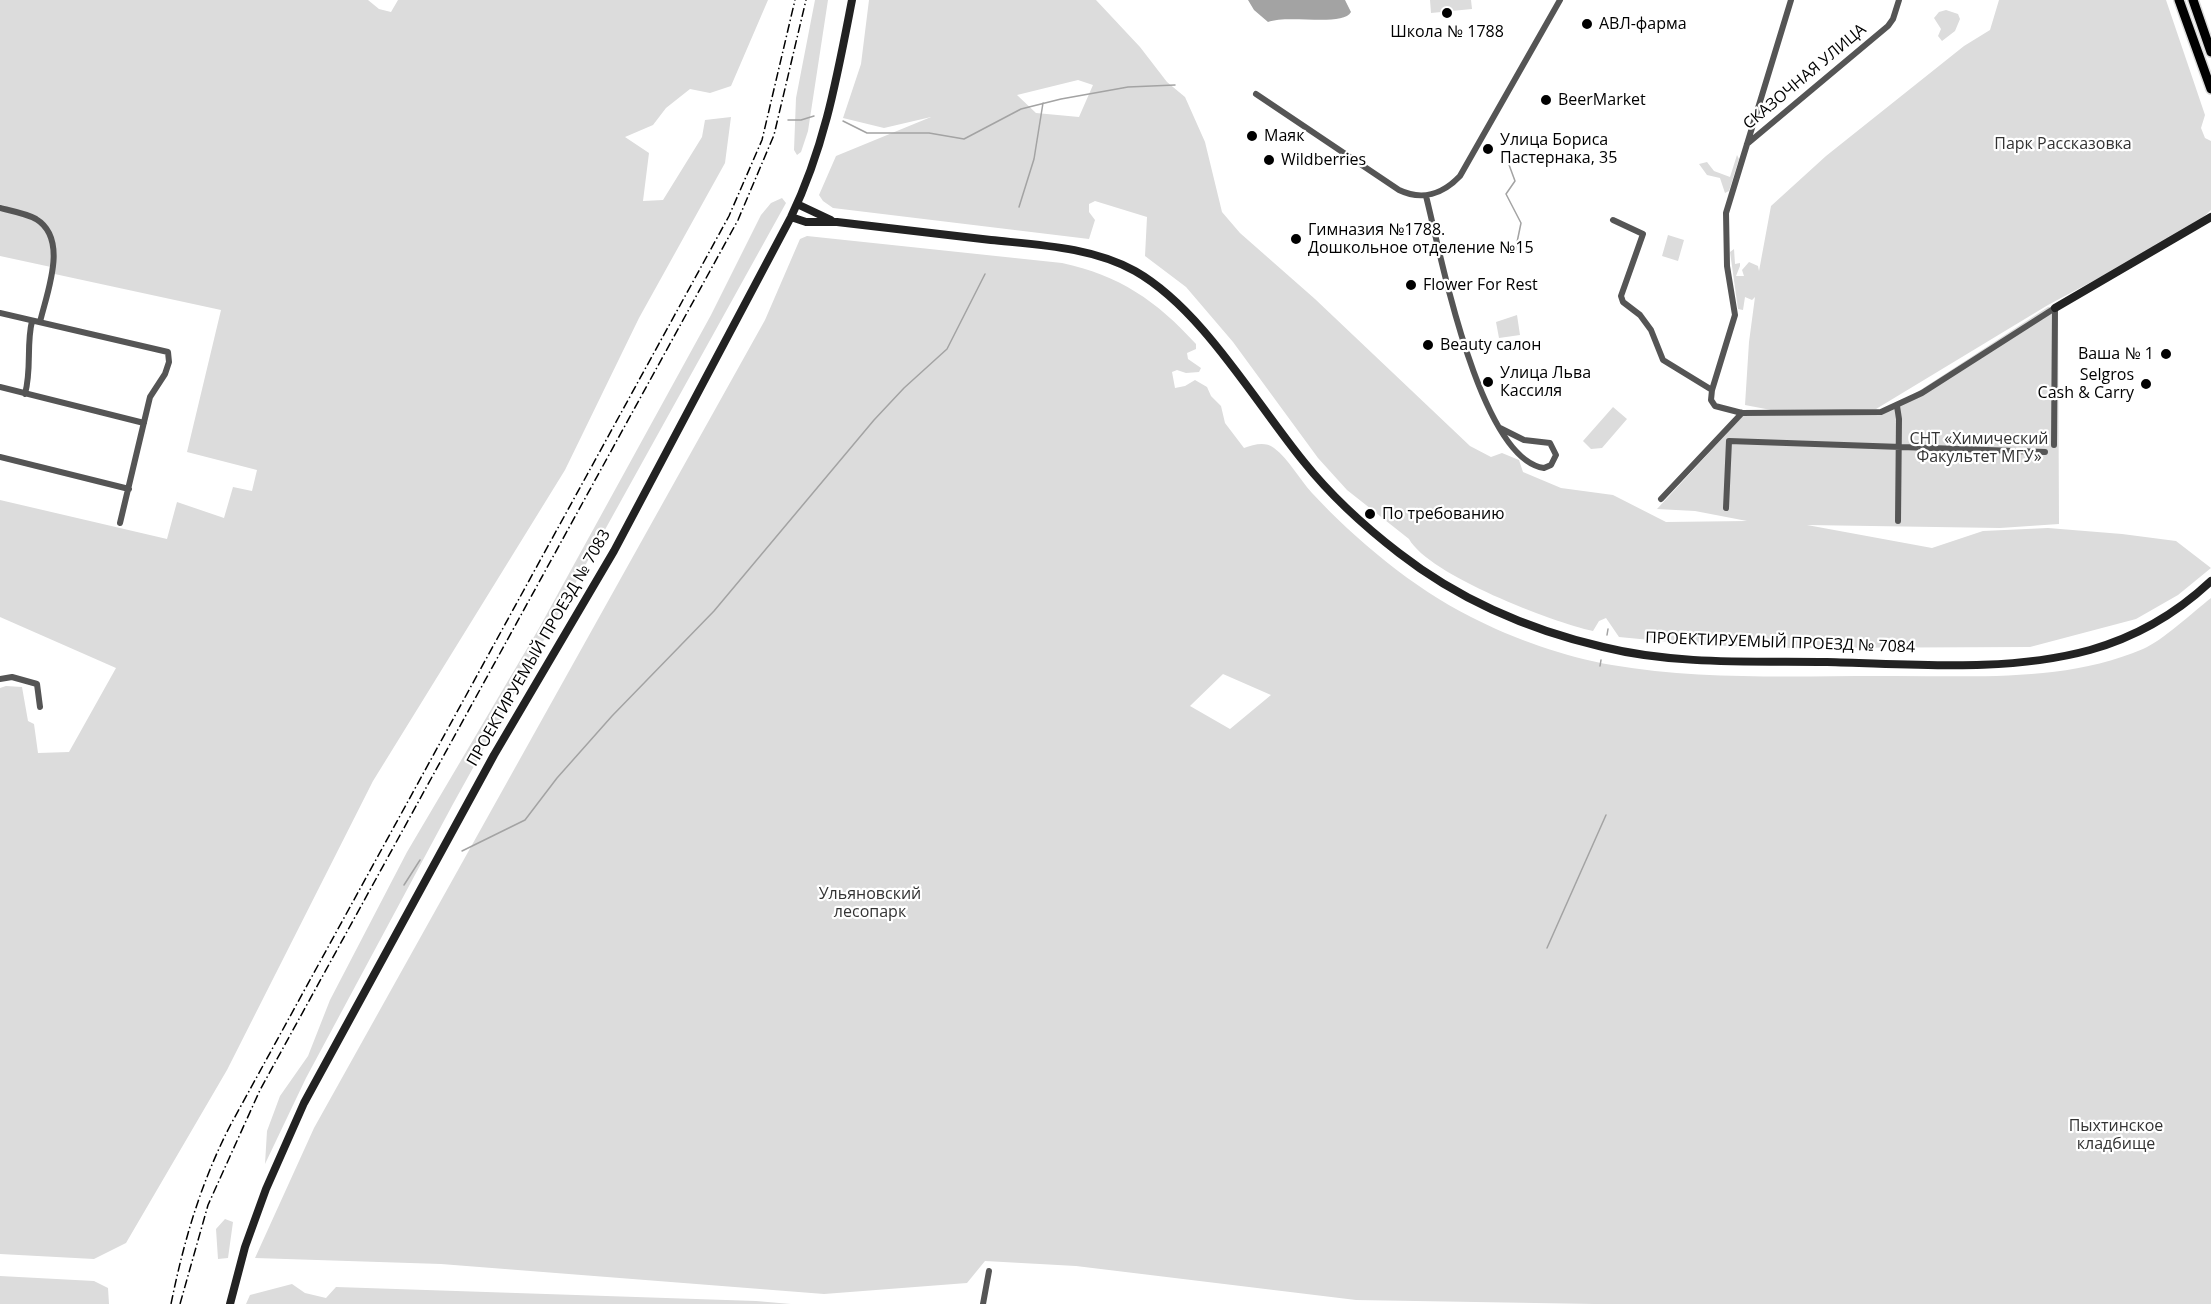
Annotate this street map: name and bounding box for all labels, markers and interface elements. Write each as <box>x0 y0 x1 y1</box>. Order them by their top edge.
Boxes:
marker: Школа № 1788 <box>1440 6 1454 20</box>
place label: АВЛ-фарма <box>1599 14 1687 34</box>
marker: АВЛ-фарма <box>1580 17 1594 31</box>
street label: СКАЗОЧНАЯ УЛИЦА <box>1740 20 1870 134</box>
place label: Школа № 1788 <box>1390 22 1504 42</box>
place label: BeerMarket <box>1558 90 1646 110</box>
marker: BeerMarket <box>1539 93 1553 107</box>
place label: Маяк <box>1264 126 1304 146</box>
marker: Маяк <box>1245 129 1259 143</box>
place label: Улица Бориса Пастернака, 35 <box>1500 130 1617 168</box>
park label: Парк Рассказовка <box>1994 134 2132 154</box>
marker: Улица Бориса Пастернака, 35 <box>1481 142 1495 156</box>
place label: Wildberries <box>1281 150 1366 170</box>
marker: Wildberries <box>1262 153 1276 167</box>
place label: Гимназия №1788. Дошкольное отделение №15 <box>1308 220 1534 258</box>
marker: Гимназия №1788. Дошкольное отделение №15 <box>1289 232 1303 246</box>
place label: Flower For Rest <box>1423 275 1538 295</box>
marker: Flower For Rest <box>1404 278 1418 292</box>
place label: Beauty салон <box>1440 335 1541 355</box>
marker: Beauty салон <box>1421 338 1435 352</box>
place label: Ваша № 1 <box>2078 344 2154 364</box>
marker: Ваша № 1 <box>2159 347 2173 361</box>
place label: Улица Льва Кассиля <box>1500 363 1591 401</box>
place label: Selgros Cash & Carry <box>2038 365 2134 403</box>
marker: Улица Льва Кассиля <box>1481 375 1495 389</box>
marker: Selgros Cash & Carry <box>2139 377 2153 391</box>
park label: СНТ «Химический Факультет МГУ» <box>1909 429 2049 467</box>
place label: По требованию <box>1382 504 1505 524</box>
marker: По требованию <box>1363 507 1377 521</box>
street label: ПРОЕКТИРУЕМЫЙ ПРОЕЗД № 7083 <box>463 526 615 770</box>
street label: ПРОЕКТИРУЕМЫЙ ПРОЕЗД № 7084 <box>1645 629 1915 657</box>
park label: Ульяновский лесопарк <box>819 884 921 922</box>
park label: Пыхтинское кладбище <box>2069 1116 2163 1154</box>

